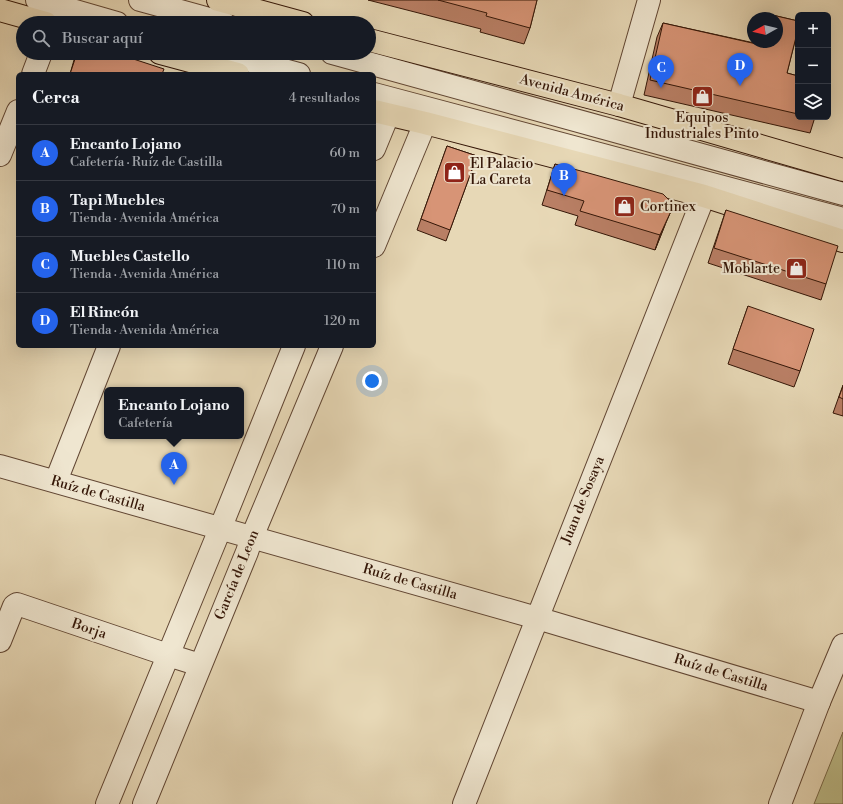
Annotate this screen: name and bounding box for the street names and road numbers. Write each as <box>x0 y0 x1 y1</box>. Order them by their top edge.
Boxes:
street label: Avenida América <box>517 70 627 116</box>
street label: Juan de Sosaya <box>557 453 609 547</box>
street label: Ruíz de Castilla <box>49 472 148 516</box>
street label: García de Leon <box>211 527 263 623</box>
street label: Ruíz de Castilla <box>361 560 460 604</box>
street label: Borja <box>68 614 110 644</box>
street label: Ruíz de Castilla <box>672 650 771 696</box>

